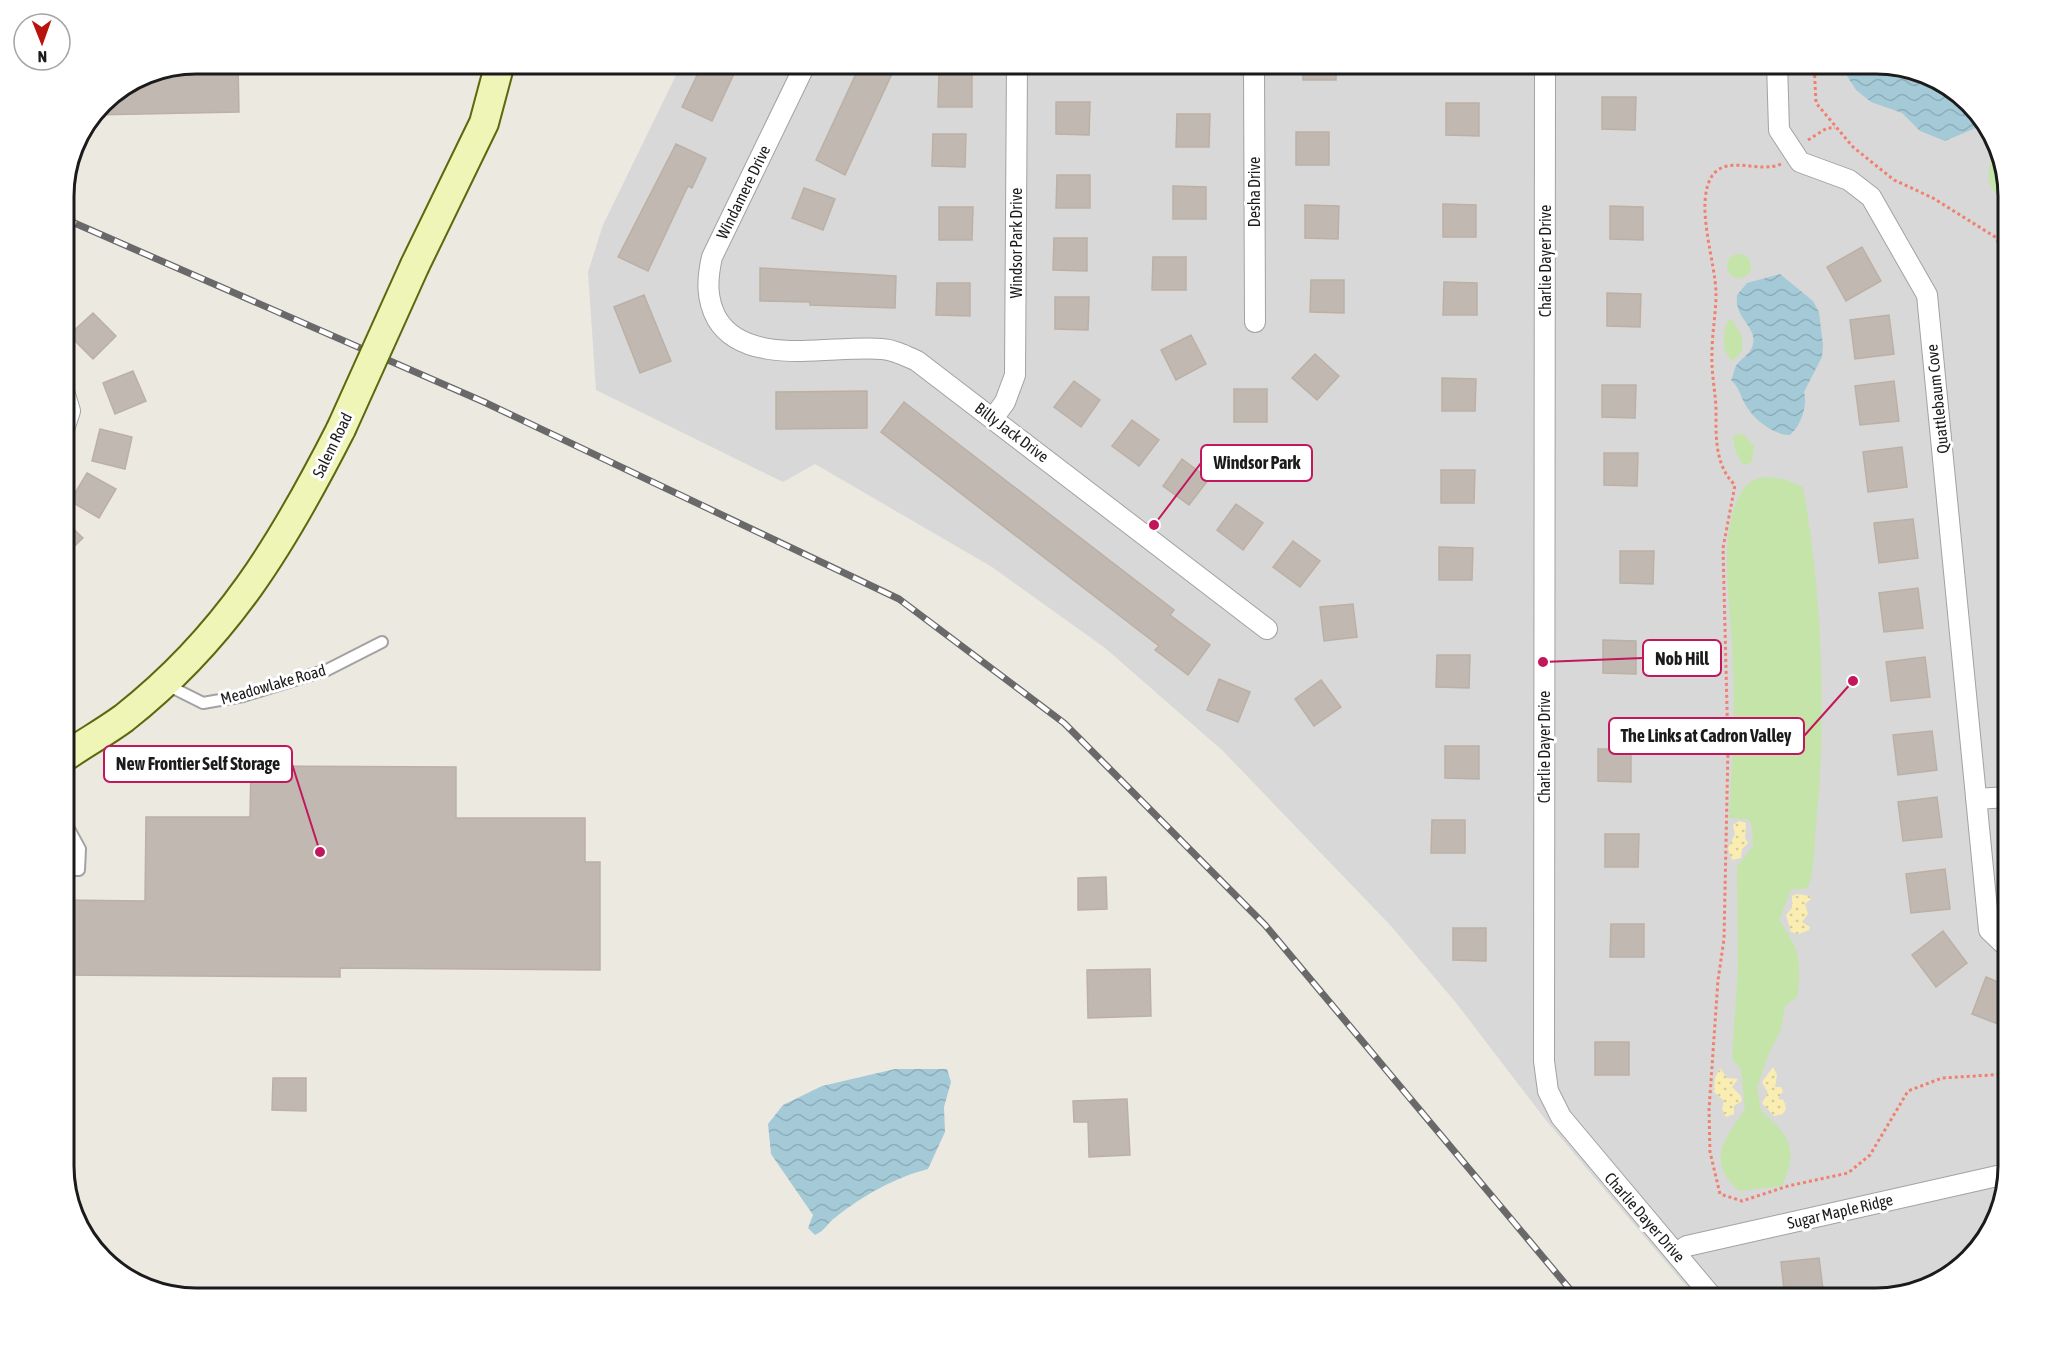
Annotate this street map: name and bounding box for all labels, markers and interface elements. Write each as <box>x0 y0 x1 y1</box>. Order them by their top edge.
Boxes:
north arrow <box>12 12 72 72</box>
text: N <box>37 48 47 66</box>
street label: Windamere Drive <box>713 142 773 242</box>
street label: Desha Drive <box>1245 157 1263 227</box>
street label: Windsor Park Drive <box>1007 188 1025 298</box>
street label: Charlie Dayer Drive <box>1536 205 1555 317</box>
street label: Quattlebaum Cove <box>1922 343 1952 455</box>
street label: Billy Jack Drive <box>971 399 1052 466</box>
street label: Salem Road <box>309 410 355 480</box>
callout: Windsor Park <box>1201 445 1312 481</box>
text: Windsor Park <box>1212 452 1302 473</box>
callout: Nob Hill <box>1643 640 1721 676</box>
text: Nob Hill <box>1655 648 1709 669</box>
street label: Meadowlake Road <box>218 660 328 708</box>
street label: Charlie Dayer Drive <box>1535 691 1554 803</box>
callout: The Links at Cadron Valley <box>1609 718 1804 754</box>
text: The Links at Cadron Valley <box>1621 725 1792 746</box>
callout: New Frontier Self Storage <box>104 746 292 782</box>
text: New Frontier Self Storage <box>116 753 280 774</box>
street label: Charlie Dayer Drive <box>1601 1169 1689 1266</box>
street label: Sugar Maple Ridge <box>1785 1190 1895 1233</box>

